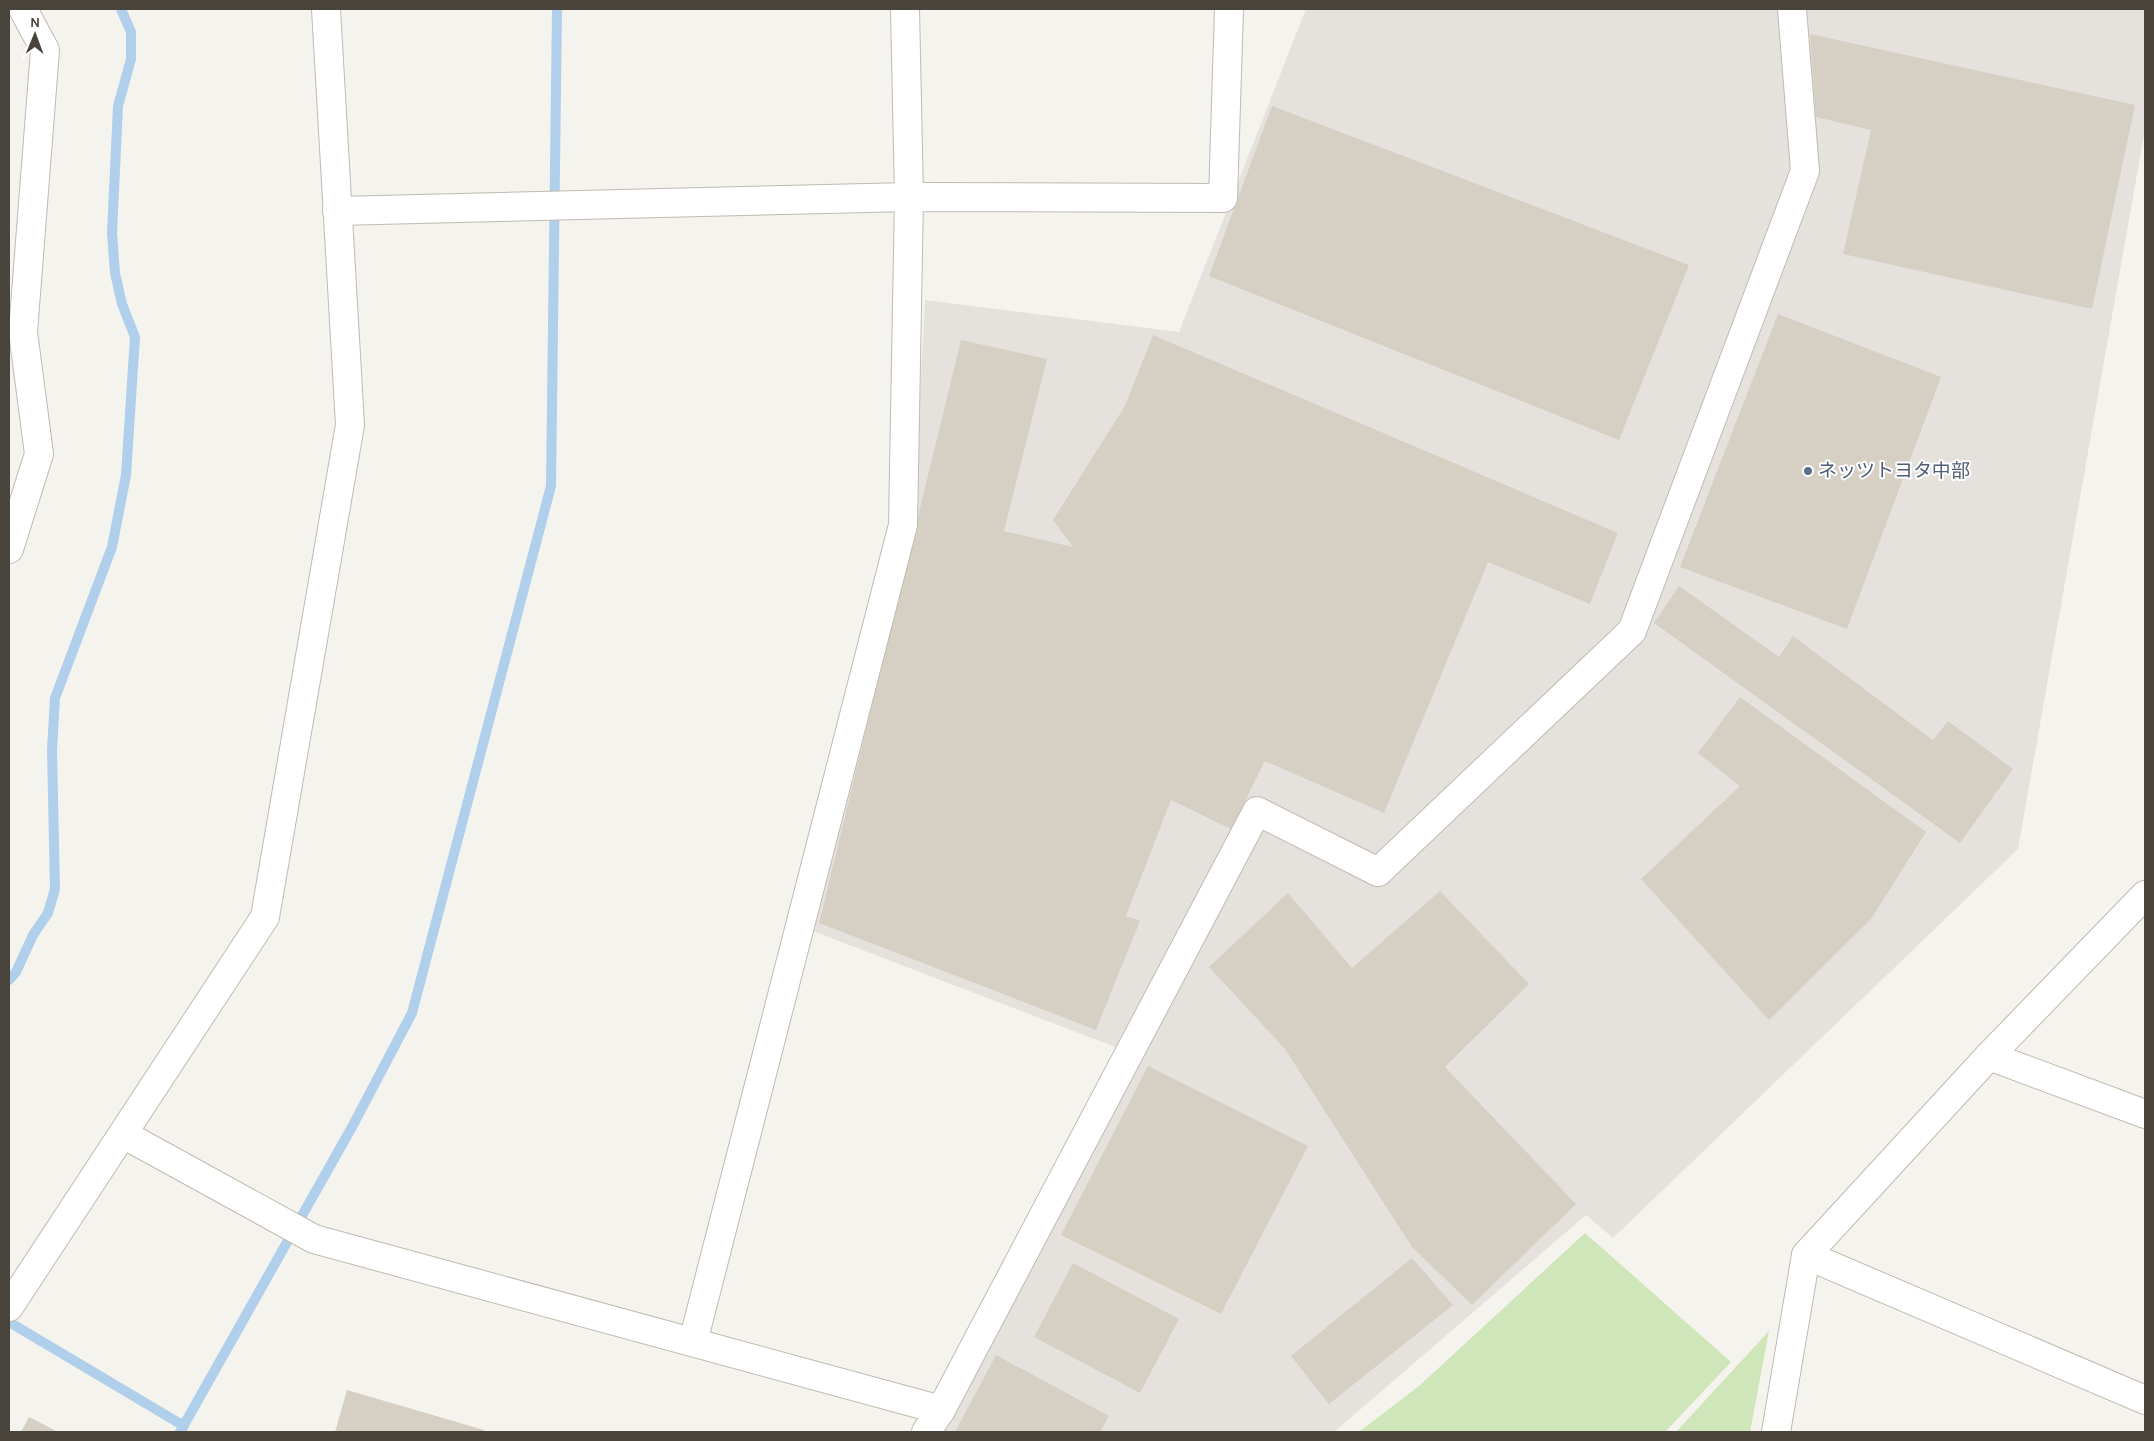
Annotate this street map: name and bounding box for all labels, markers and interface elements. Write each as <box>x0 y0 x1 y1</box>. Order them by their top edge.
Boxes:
north arrow <box>10 10 60 60</box>
text: N <box>30 14 40 31</box>
place label: ネッツトヨタ中部 <box>1818 460 1970 482</box>
marker: ネッツトヨタ中部 <box>1802 465 1814 477</box>

